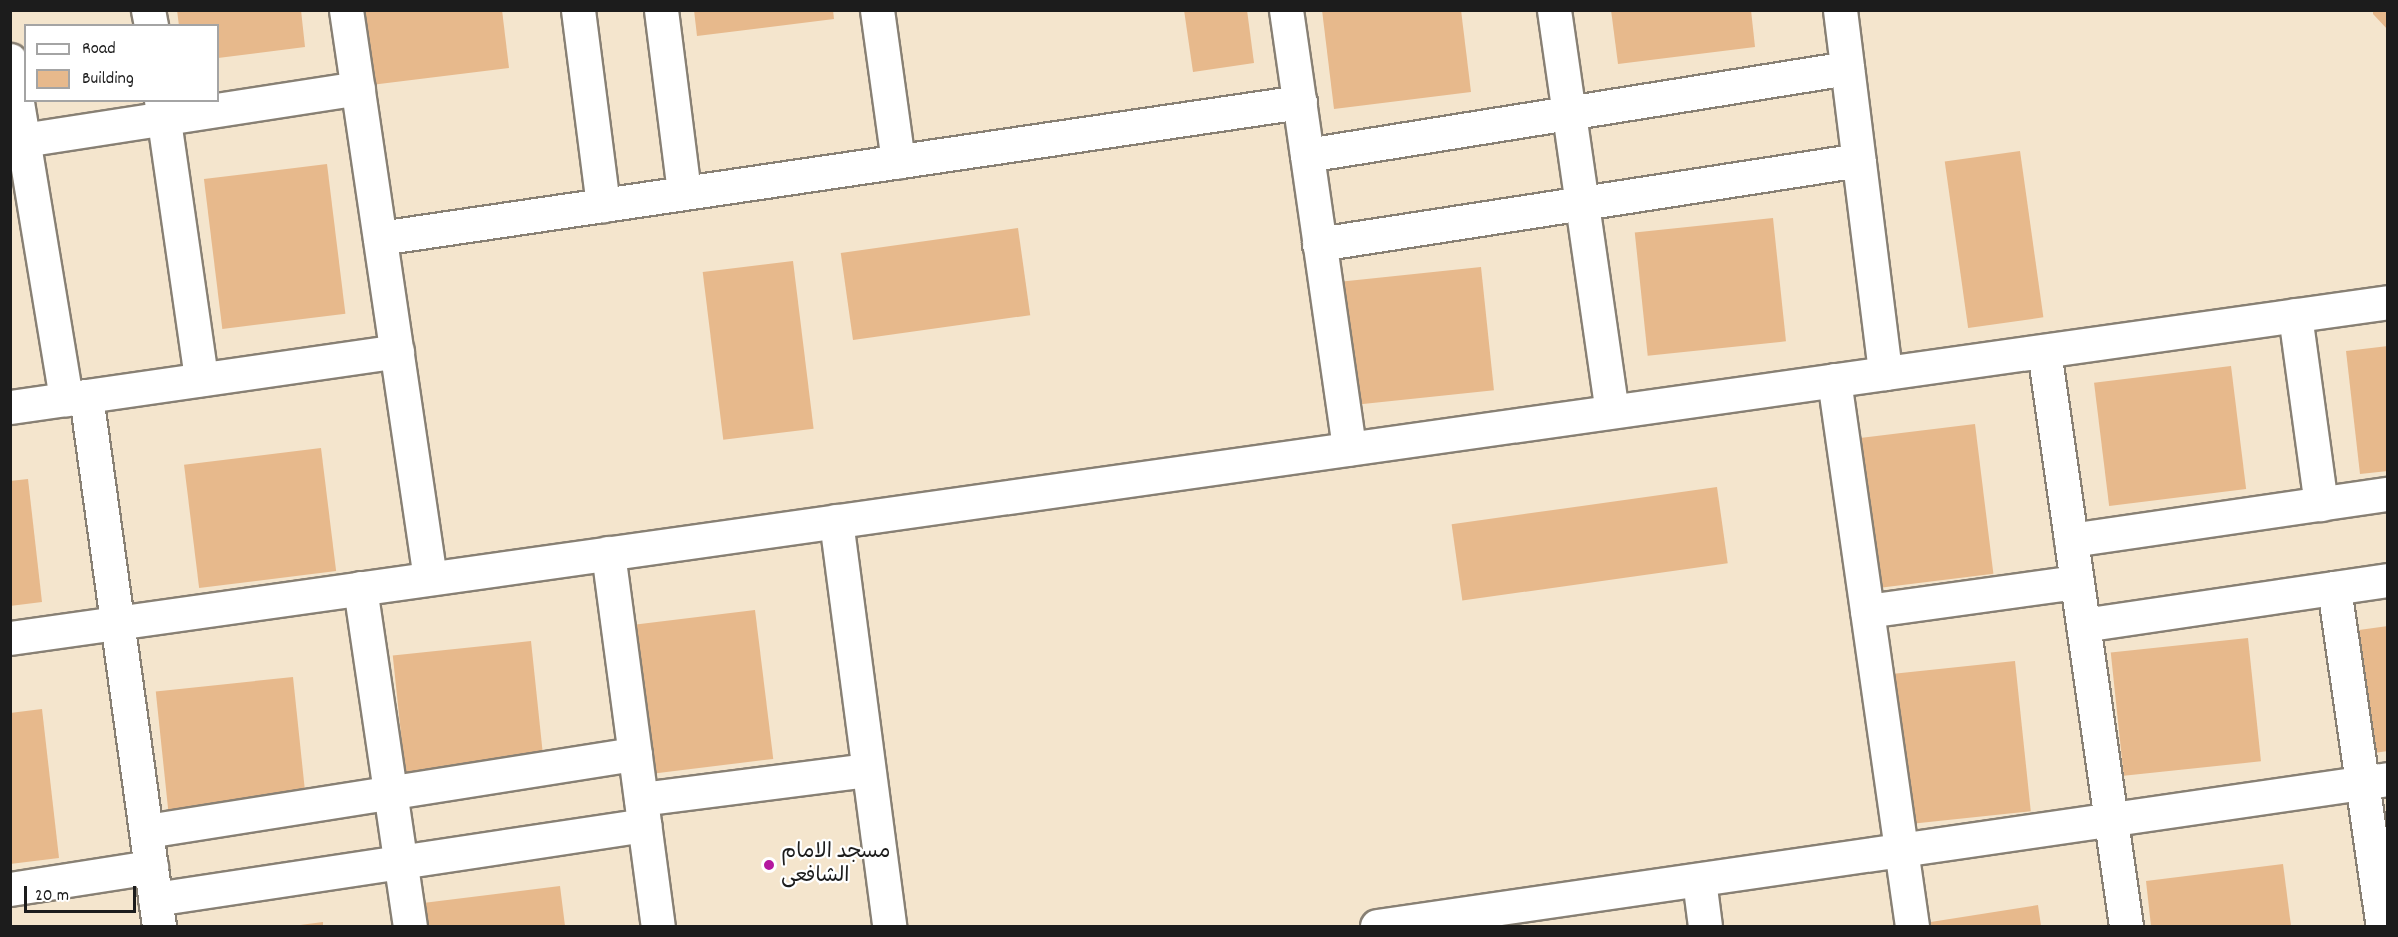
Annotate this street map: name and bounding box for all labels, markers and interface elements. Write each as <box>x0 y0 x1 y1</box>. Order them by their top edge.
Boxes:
legend <box>24 24 219 102</box>
text: Road <box>82 37 116 62</box>
text: Building <box>82 67 134 92</box>
place label: مسجد الامام الشافعى <box>781 840 891 890</box>
marker: مسجد الامام الشافعى <box>762 858 776 872</box>
scale bar <box>27 874 140 912</box>
text: 20 m <box>35 884 69 909</box>

